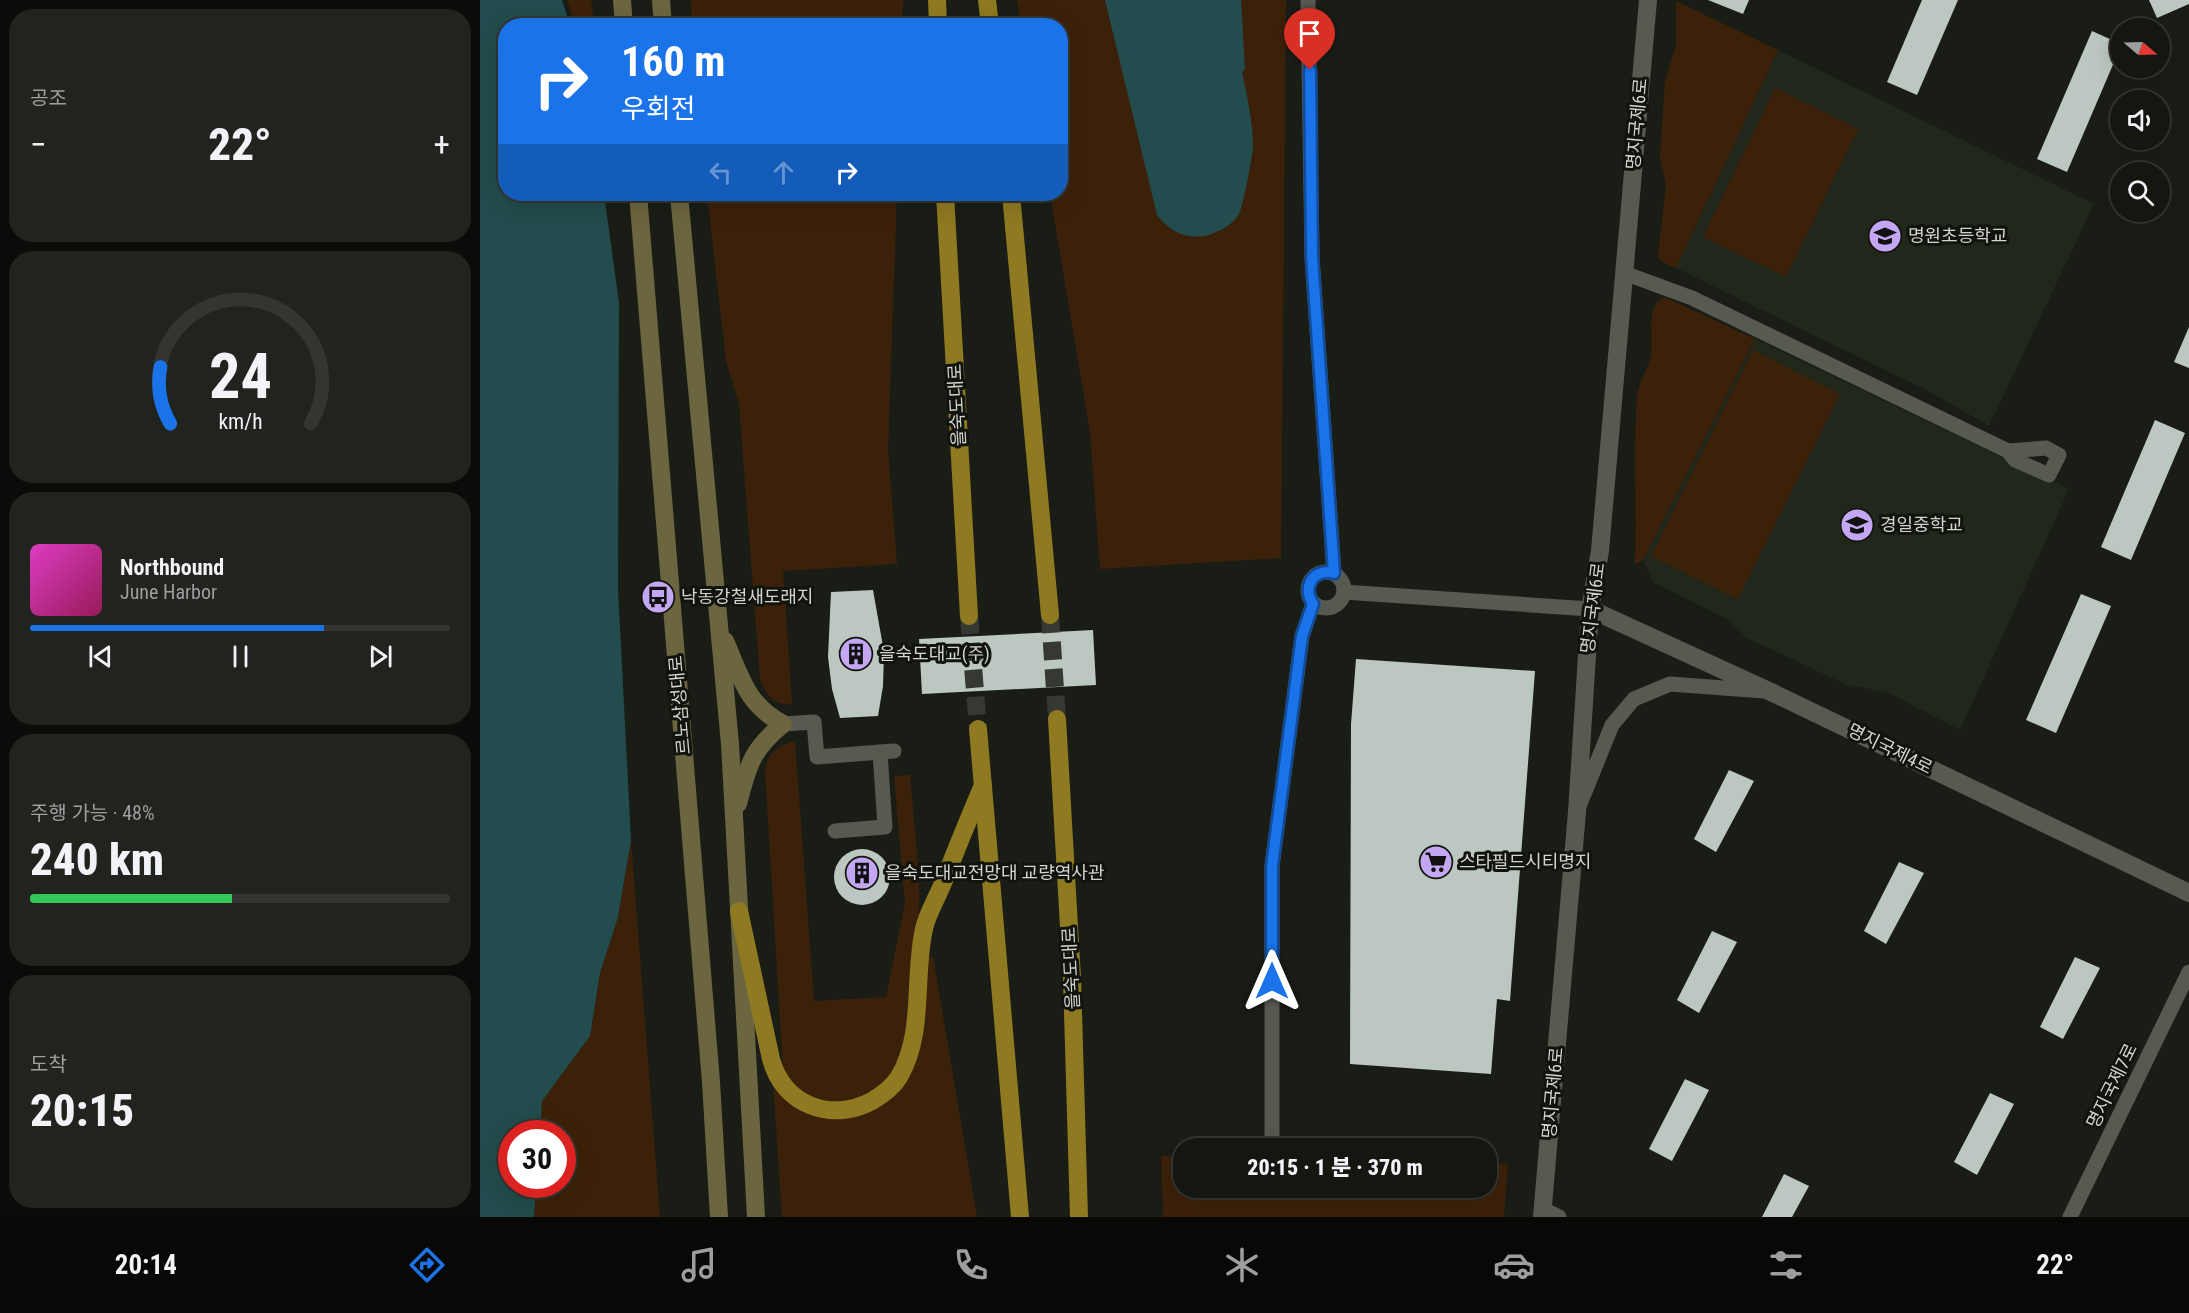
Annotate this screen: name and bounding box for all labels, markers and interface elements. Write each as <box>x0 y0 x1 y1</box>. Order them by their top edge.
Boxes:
pin <box>1284 8 1335 70</box>
icon: arrive <box>1293 17 1326 50</box>
north arrow <box>2110 18 2170 78</box>
map controls <box>2110 18 2170 222</box>
text: 160 m <box>621 37 726 86</box>
icon: right <box>522 42 600 120</box>
street label: 명지국제6로 <box>1622 77 1651 171</box>
text: 공조 <box>30 86 67 110</box>
button: sound <box>2110 90 2170 150</box>
text: 우회전 <box>621 93 696 125</box>
text: 22° <box>208 118 272 171</box>
text: − <box>30 125 47 164</box>
text: + <box>434 125 450 164</box>
icon: left <box>704 156 737 189</box>
icon: ahead <box>767 156 800 189</box>
icon: right <box>830 156 863 189</box>
button: search <box>2110 162 2170 222</box>
school or university icon: 명원초등학교 <box>1867 218 1903 254</box>
place label: 명원초등학교 <box>1908 225 2007 246</box>
text: 24 <box>208 340 272 413</box>
street label: 을숙도대로 <box>944 363 969 447</box>
text: km/h <box>218 409 262 434</box>
school or university icon: 경일중학교 <box>1839 507 1875 543</box>
place label: 경일중학교 <box>1880 514 1963 535</box>
text: Northbound <box>120 555 224 580</box>
street label: 명지국제6로 <box>1576 561 1609 655</box>
bus stop icon: 낙동강철새도래지 <box>640 579 676 615</box>
text: June Harbor <box>120 580 217 604</box>
place label: 낙동강철새도래지 <box>681 586 813 607</box>
building icon: 을숙도대교(주) <box>838 636 874 672</box>
icon: previous <box>84 640 117 673</box>
icon: pause <box>224 640 257 673</box>
icon: next <box>364 640 397 673</box>
place label: 을숙도대교(주) <box>879 643 990 665</box>
street label: 르노삼성대로 <box>665 655 694 755</box>
street label: 명지국제4로 <box>1844 719 1936 778</box>
text: 주행 가능 · 48% <box>30 801 155 825</box>
text: 240 km <box>30 833 164 886</box>
supermarket icon: 스타필드시티명지 <box>1418 844 1454 880</box>
place label: 스타필드시티명지 <box>1459 851 1591 872</box>
building icon: 을숙도대교전망대 교량역사관 <box>844 855 880 891</box>
place label: 을숙도대교전망대 교량역사관 <box>885 862 1105 883</box>
street label: 을숙도대로 <box>1058 926 1083 1010</box>
position arrow <box>1240 949 1304 1013</box>
street label: 명지국제7로 <box>2082 1040 2141 1132</box>
street label: 명지국제6로 <box>1538 1046 1567 1140</box>
text: 도착 <box>30 1052 67 1076</box>
text: 20:15 <box>30 1084 134 1137</box>
speed limit sign: 30 <box>498 1120 576 1198</box>
text: 20:15 · 1 분 · 370 m <box>1247 1155 1423 1180</box>
icon: directions <box>406 1244 448 1286</box>
icon: music <box>678 1244 720 1286</box>
icon: phone <box>950 1244 992 1286</box>
icon: climate <box>1221 1244 1263 1286</box>
icon: car <box>1493 1244 1535 1286</box>
icon: filters <box>1765 1244 1807 1286</box>
text: 20:14 <box>115 1249 177 1281</box>
text: 22° <box>2036 1249 2074 1281</box>

